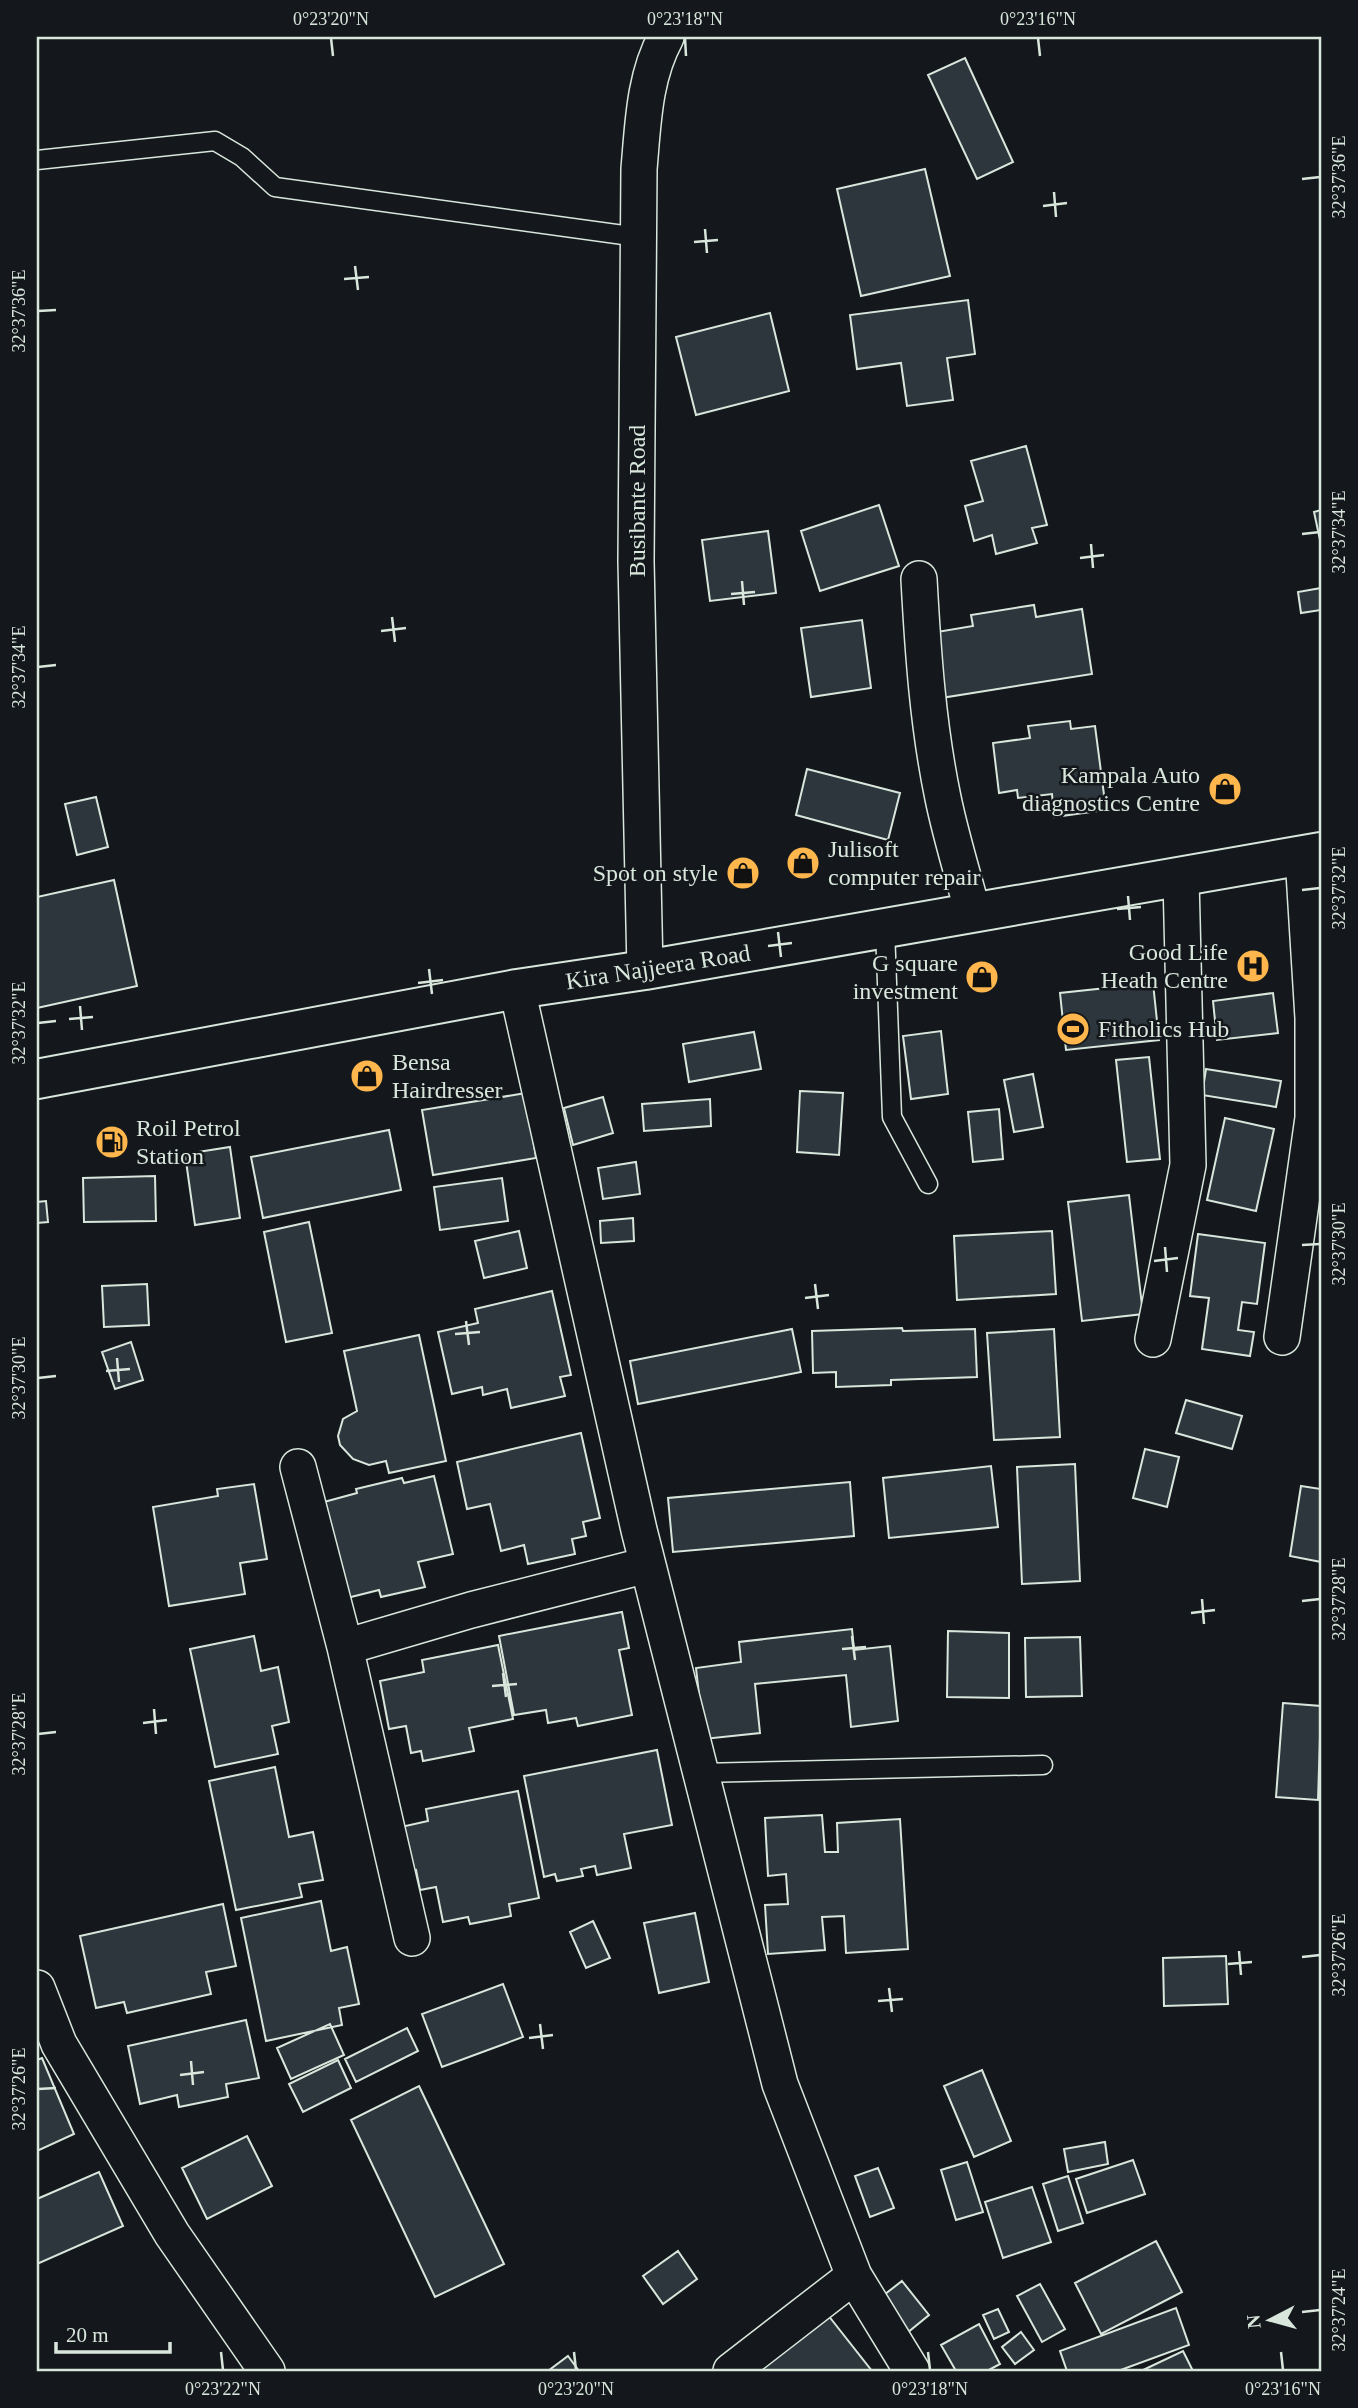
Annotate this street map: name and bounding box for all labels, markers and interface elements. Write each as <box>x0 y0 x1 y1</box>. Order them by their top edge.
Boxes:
text: 0°23'20"N <box>293 9 369 29</box>
text: 0°23'18"N <box>647 9 723 29</box>
text: 0°23'16"N <box>1000 9 1076 29</box>
text: 32°37'36"E <box>1329 136 1349 218</box>
text: 32°37'36"E <box>9 270 29 352</box>
street label: Busibante Road <box>624 425 650 577</box>
text: 32°37'34"E <box>1329 491 1349 573</box>
text: 32°37'34"E <box>9 626 29 708</box>
place label: Kampala Auto diagnostics Centre <box>1022 762 1200 816</box>
shop icon: Kampala Auto diagnostics Centre <box>1206 770 1244 808</box>
place label: Julisoft computer repair <box>828 836 981 890</box>
shop icon: Julisoft computer repair <box>784 844 822 882</box>
text: 32°37'32"E <box>1329 847 1349 929</box>
shop icon: Spot on style <box>724 854 762 892</box>
place label: Spot on style <box>593 860 718 886</box>
place label: Good Life Heath Centre <box>1101 939 1228 993</box>
street label: Kira Najjeera Road <box>564 940 752 994</box>
hospital icon: Good Life Heath Centre <box>1234 947 1272 985</box>
place label: G square investment <box>853 950 958 1004</box>
shop icon: G square investment <box>963 958 1001 996</box>
text: 32°37'32"E <box>9 982 29 1064</box>
sports icon: Fitholics Hub <box>1054 1010 1092 1048</box>
place label: Fitholics Hub <box>1098 1016 1229 1042</box>
place label: Bensa Hairdresser <box>392 1049 503 1103</box>
shop icon: Bensa Hairdresser <box>348 1057 386 1095</box>
place label: Roil Petrol Station <box>136 1115 241 1169</box>
fuel station icon: Roil Petrol Station <box>93 1123 131 1161</box>
text: 32°37'30"E <box>1329 1203 1349 1285</box>
text: 32°37'30"E <box>9 1337 29 1419</box>
text: 32°37'28"E <box>1329 1558 1349 1640</box>
text: 32°37'28"E <box>9 1693 29 1775</box>
text: 32°37'26"E <box>1329 1914 1349 1996</box>
text: 32°37'26"E <box>9 2048 29 2130</box>
text: 32°37'24"E <box>1329 2269 1349 2351</box>
north arrow <box>1236 2286 1306 2356</box>
scale bar <box>56 2310 170 2354</box>
text: N <box>1242 2314 1265 2330</box>
text: 20 m <box>66 2323 109 2347</box>
text: 0°23'22"N <box>185 2379 261 2399</box>
text: 0°23'20"N <box>538 2379 614 2399</box>
text: 0°23'18"N <box>892 2379 968 2399</box>
text: 0°23'16"N <box>1245 2379 1321 2399</box>

